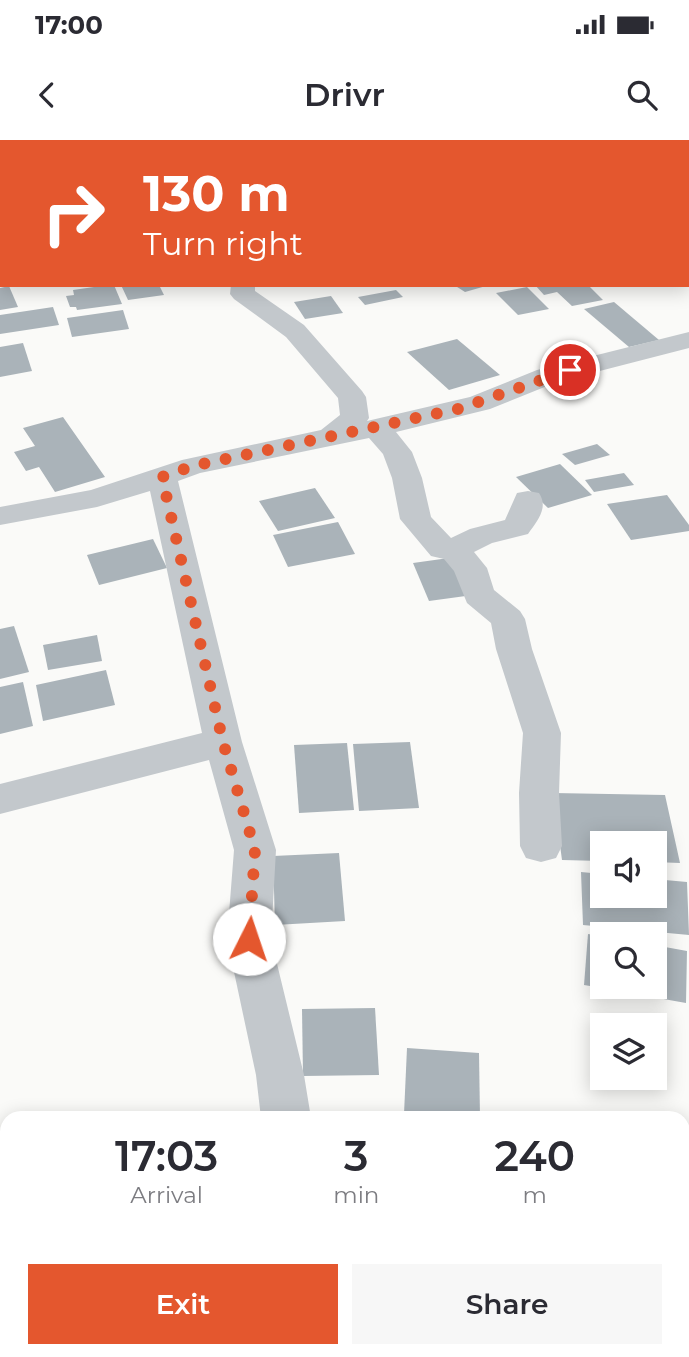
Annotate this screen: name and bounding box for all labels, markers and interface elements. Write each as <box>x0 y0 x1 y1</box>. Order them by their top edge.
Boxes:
text: 17:00 <box>35 9 103 41</box>
text: Drivr <box>304 75 385 114</box>
icon: back <box>28 76 66 114</box>
icon: search <box>623 76 661 114</box>
text: 130 m <box>143 164 290 223</box>
icon: right <box>28 168 119 259</box>
text: Turn right <box>143 224 303 263</box>
pin <box>540 340 600 400</box>
icon: arrive <box>551 351 589 389</box>
map controls <box>590 831 667 1090</box>
button: sound <box>590 831 667 908</box>
position arrow <box>212 902 286 976</box>
button: search <box>590 922 667 999</box>
button: layers <box>590 1013 667 1090</box>
text: 17:03 <box>115 1130 218 1182</box>
text: 3 <box>344 1130 369 1182</box>
text: 240 <box>494 1130 575 1182</box>
text: Arrival <box>130 1181 203 1209</box>
text: min <box>333 1181 379 1209</box>
text: m <box>522 1181 547 1209</box>
button: Exit <box>28 1264 338 1344</box>
button: Share <box>352 1264 662 1344</box>

